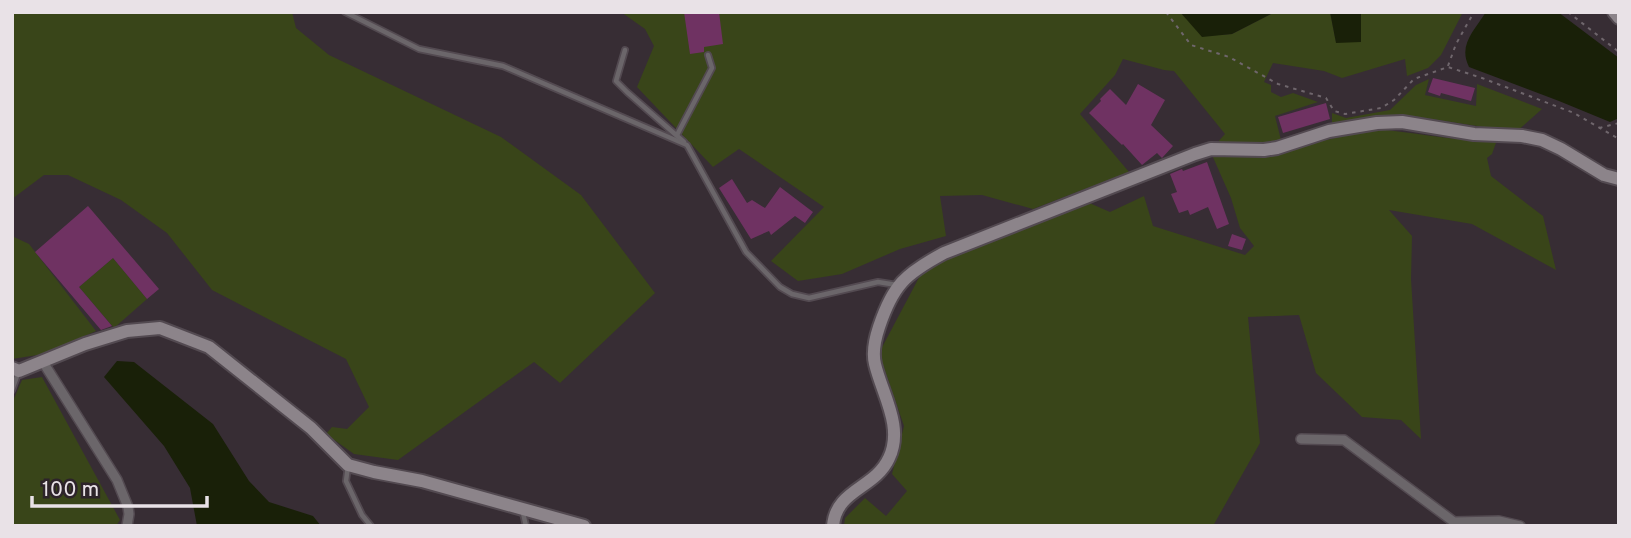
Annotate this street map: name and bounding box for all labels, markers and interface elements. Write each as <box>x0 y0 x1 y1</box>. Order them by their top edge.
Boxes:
scale bar <box>32 464 206 508</box>
text: 100 m <box>42 477 99 504</box>

